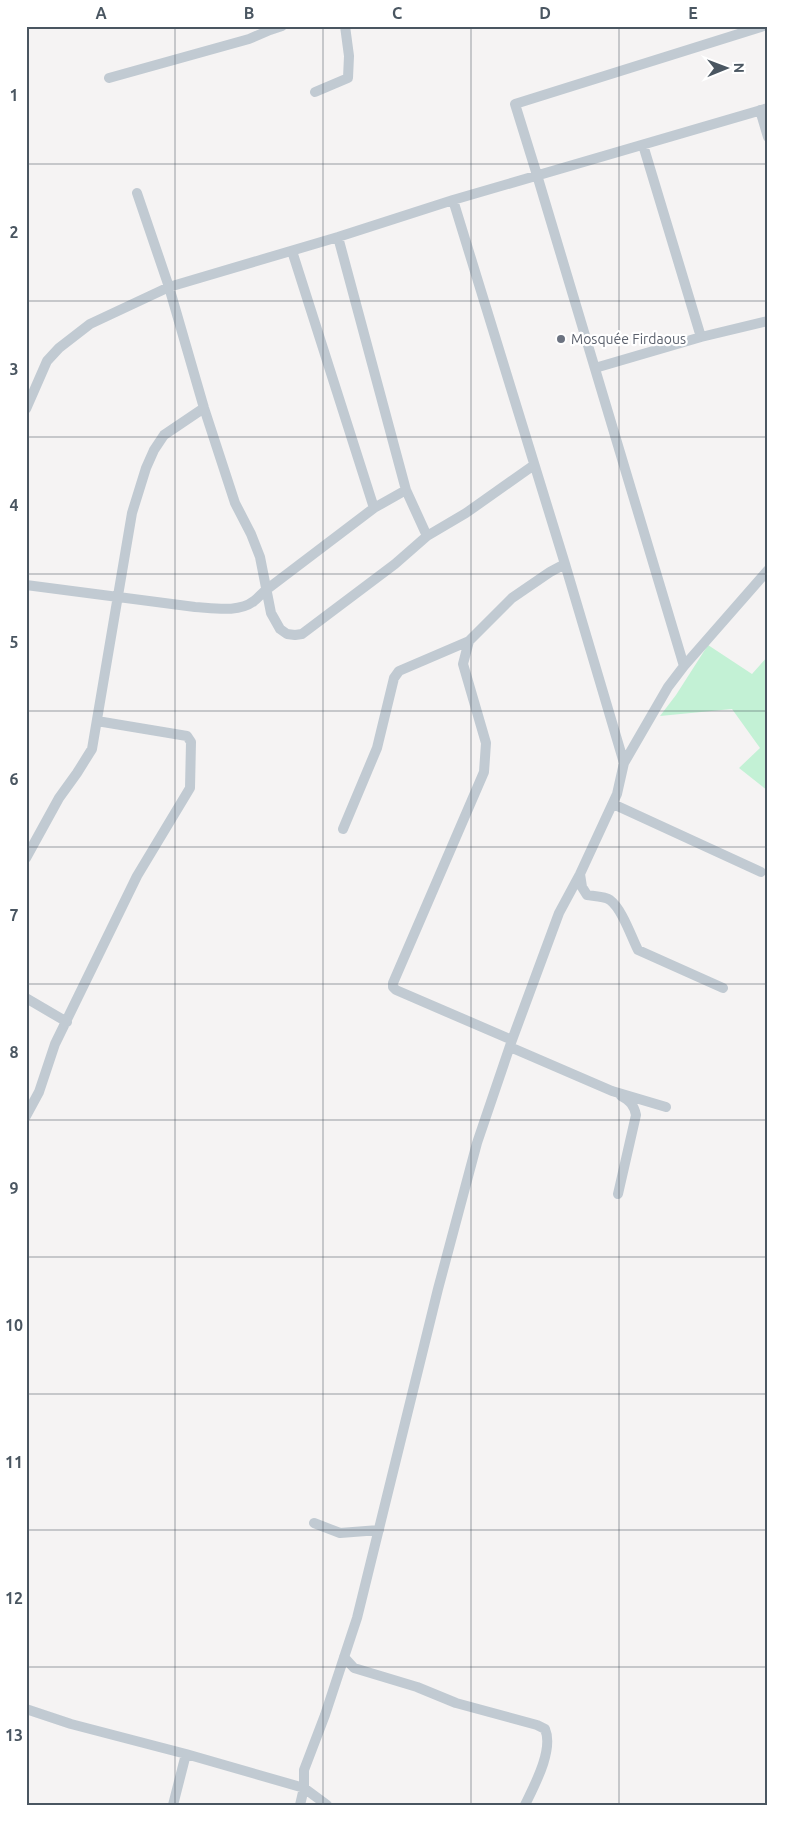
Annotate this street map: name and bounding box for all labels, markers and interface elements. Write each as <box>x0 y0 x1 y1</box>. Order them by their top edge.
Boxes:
text: A <box>95 4 107 22</box>
text: B <box>244 4 254 22</box>
text: C <box>392 4 402 22</box>
text: D <box>539 4 551 22</box>
text: E <box>688 4 698 22</box>
north arrow <box>702 42 752 92</box>
text: N <box>731 62 747 73</box>
text: 1 <box>9 86 19 104</box>
text: 2 <box>9 223 19 241</box>
place label: Mosquée Firdaous <box>571 331 686 347</box>
marker: Mosquée Firdaous <box>555 333 567 345</box>
text: 3 <box>9 360 19 378</box>
text: 4 <box>9 496 19 514</box>
text: 5 <box>9 633 19 651</box>
text: 6 <box>9 770 19 788</box>
text: 7 <box>9 906 19 924</box>
text: 8 <box>9 1043 19 1061</box>
text: 9 <box>9 1179 19 1197</box>
text: 10 <box>5 1316 23 1334</box>
text: 11 <box>5 1453 23 1471</box>
text: 12 <box>5 1589 23 1607</box>
text: 13 <box>5 1726 23 1744</box>

